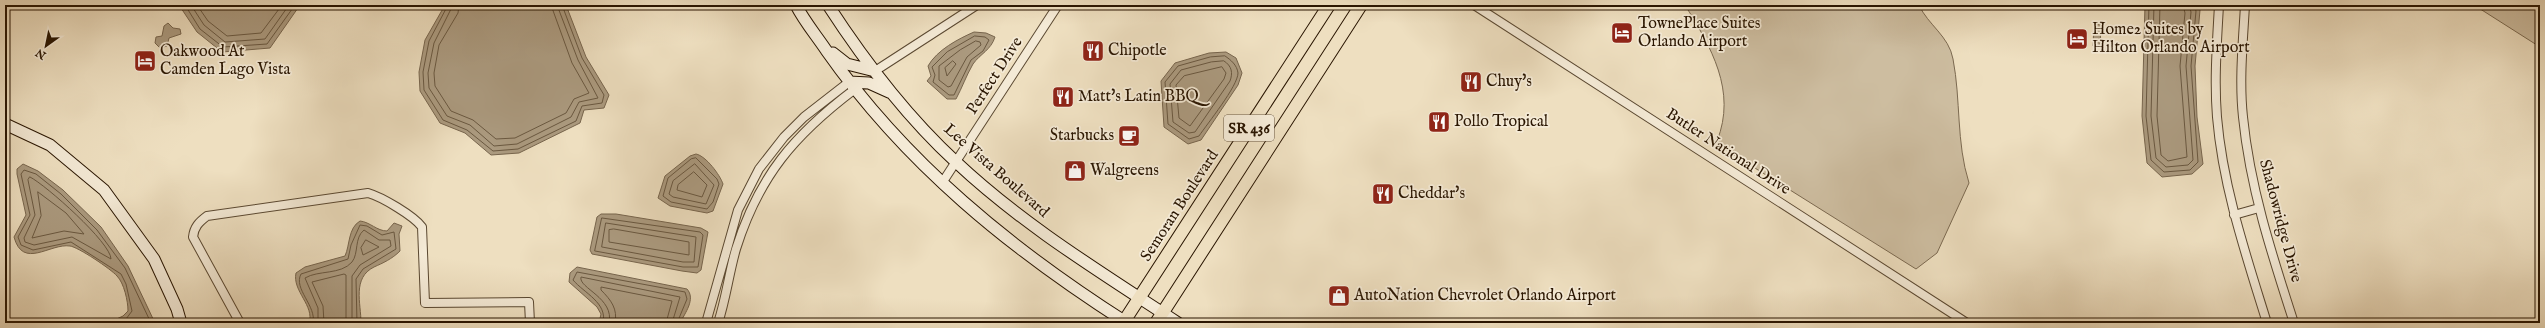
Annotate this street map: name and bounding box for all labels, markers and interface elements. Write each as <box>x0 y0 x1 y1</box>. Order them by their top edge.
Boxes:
place label: TownePlace Suites Orlando Airport <box>1638 14 1761 52</box>
hotel icon: TownePlace Suites Orlando Airport <box>1609 20 1635 46</box>
place label: Home2 Suites by Hilton Orlando Airport <box>2092 20 2250 58</box>
north arrow <box>26 26 66 66</box>
hotel icon: Home2 Suites by Hilton Orlando Airport <box>2064 26 2090 52</box>
street label: Perfect Drive <box>963 33 1027 119</box>
restaurant icon: Chipotle <box>1080 38 1106 64</box>
place label: Chipotle <box>1108 41 1167 61</box>
place label: Oakwood At Camden Lago Vista <box>160 42 290 80</box>
text: N <box>33 45 50 63</box>
hotel icon: Oakwood At Camden Lago Vista <box>132 48 158 74</box>
restaurant icon: Chuy's <box>1458 69 1484 95</box>
place label: Chuy's <box>1486 72 1532 92</box>
restaurant icon: Matt's Latin BBQ <box>1050 84 1076 110</box>
place label: Matt's Latin BBQ <box>1078 87 1210 107</box>
street label: Butler National Drive <box>1662 104 1794 200</box>
restaurant icon: Pollo Tropical <box>1426 109 1452 135</box>
place label: Pollo Tropical <box>1454 112 1549 132</box>
road number: SR 436 <box>1224 115 1274 141</box>
street label: Lee Vista Boulevard <box>939 120 1053 223</box>
cafe icon: Starbucks <box>1116 123 1142 149</box>
place label: Starbucks <box>1050 126 1114 146</box>
street label: Semoran Boulevard <box>1137 146 1224 265</box>
street label: Shadowridge Drive <box>2254 157 2306 285</box>
shop icon: Walgreens <box>1062 158 1088 184</box>
place label: Walgreens <box>1090 161 1159 181</box>
restaurant icon: Cheddar's <box>1370 181 1396 207</box>
place label: Cheddar's <box>1398 184 1465 204</box>
shop icon: AutoNation Chevrolet Orlando Airport <box>1326 283 1352 309</box>
place label: AutoNation Chevrolet Orlando Airport <box>1353 286 1617 306</box>

